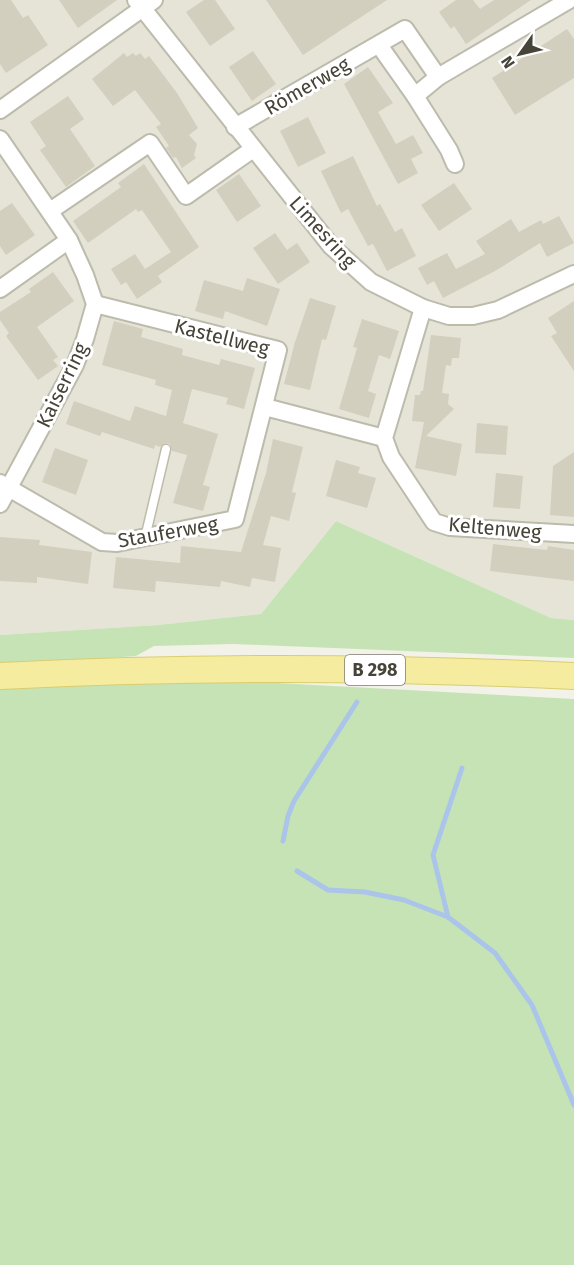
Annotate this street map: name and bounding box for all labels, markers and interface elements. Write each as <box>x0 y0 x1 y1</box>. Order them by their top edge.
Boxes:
north arrow <box>490 24 550 84</box>
street label: Römerweg <box>260 52 355 120</box>
text: N <box>497 52 519 72</box>
street label: Limesring <box>284 191 362 273</box>
street label: Kastellweg <box>172 314 272 361</box>
street label: Kaiserring <box>31 338 93 431</box>
street label: Stauferweg <box>116 511 221 553</box>
street label: Keltenweg <box>447 512 543 544</box>
road number: B 298 <box>345 655 405 685</box>

